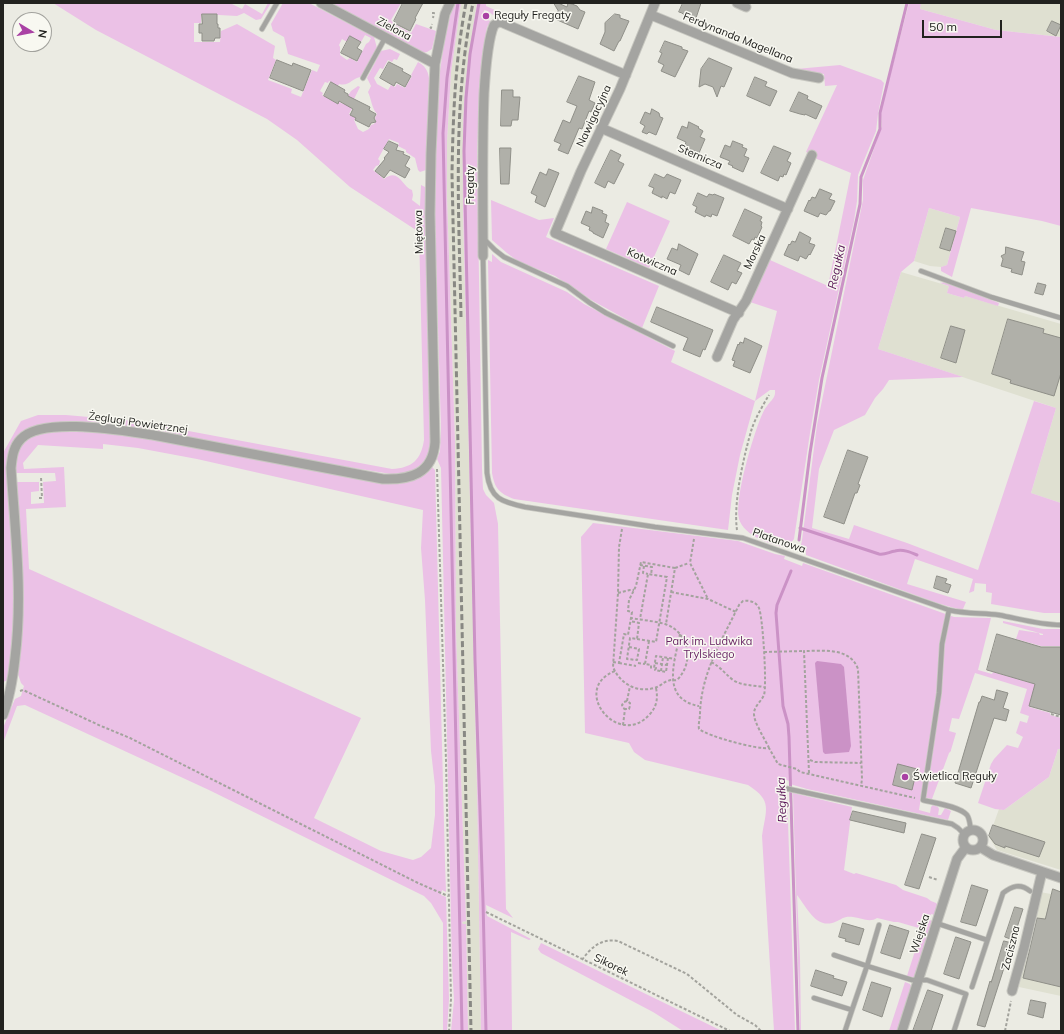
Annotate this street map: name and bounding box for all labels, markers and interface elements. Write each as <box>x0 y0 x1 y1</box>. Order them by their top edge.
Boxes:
place label: Reguły Fregaty <box>494 9 571 23</box>
street label: Ferdynanda Magellana <box>681 10 795 66</box>
marker: Reguły Fregaty <box>481 11 491 21</box>
north arrow <box>12 12 52 52</box>
scale bar <box>924 12 1004 38</box>
street label: Zielona <box>375 14 413 44</box>
text: 50 m <box>929 19 957 34</box>
text: N <box>35 29 50 39</box>
street label: Nawigacyjna <box>574 83 614 149</box>
street label: Sternicza <box>676 142 724 172</box>
street label: Fregaty <box>464 166 478 204</box>
street label: Miętowa <box>412 210 426 254</box>
street label: Morska <box>741 232 769 272</box>
water label: Regułka <box>825 243 849 291</box>
street label: Kotwiczna <box>625 245 679 279</box>
street label: Żeglugi Powietrznej <box>88 410 188 436</box>
street label: Platanowa <box>751 526 807 556</box>
park label: Park im. Ludwika Trylskiego <box>666 635 752 661</box>
place label: Świetlica Reguły <box>913 770 997 784</box>
marker: Świetlica Reguły <box>900 772 910 782</box>
water label: Regułka <box>774 777 790 823</box>
street label: Wiejska <box>907 912 933 956</box>
street label: Zaciszna <box>999 924 1023 972</box>
street label: Sikorek <box>592 951 630 979</box>

